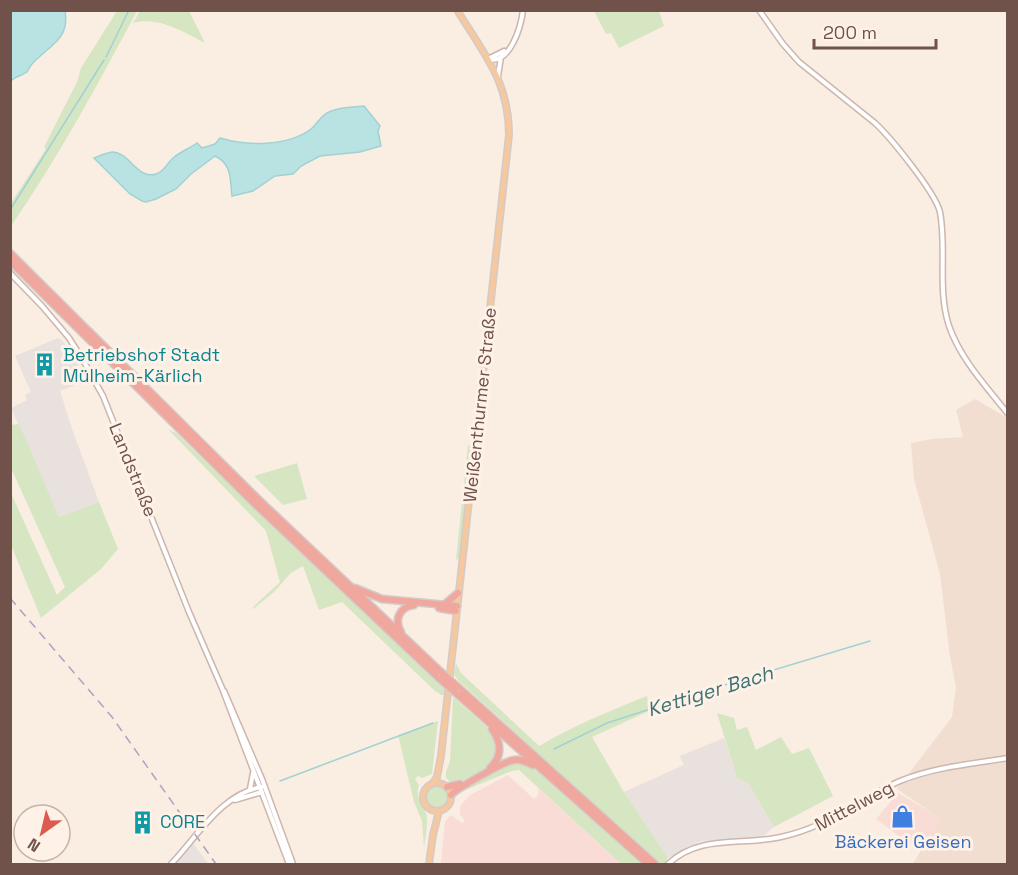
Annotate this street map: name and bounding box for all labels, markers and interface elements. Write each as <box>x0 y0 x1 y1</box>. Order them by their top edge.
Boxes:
scale bar <box>814 12 936 50</box>
text: 200 m <box>823 21 877 44</box>
street label: Weißenthurmer Straße <box>458 306 501 504</box>
place label: Betriebshof Stadt Mülheim-Kärlich <box>63 343 220 387</box>
building icon: Betriebshof Stadt Mülheim-Kärlich <box>32 352 58 378</box>
street label: Landstraße <box>104 420 163 520</box>
water label: Kettiger Bach <box>644 659 777 722</box>
street label: Mittelweg <box>811 775 897 836</box>
north arrow <box>12 803 72 863</box>
shop icon: Bäckerei Geisen <box>890 803 916 829</box>
building icon: CORE <box>129 809 155 835</box>
place label: CORE <box>160 810 205 833</box>
place label: Bäckerei Geisen <box>835 830 971 853</box>
text: N <box>24 833 44 857</box>

